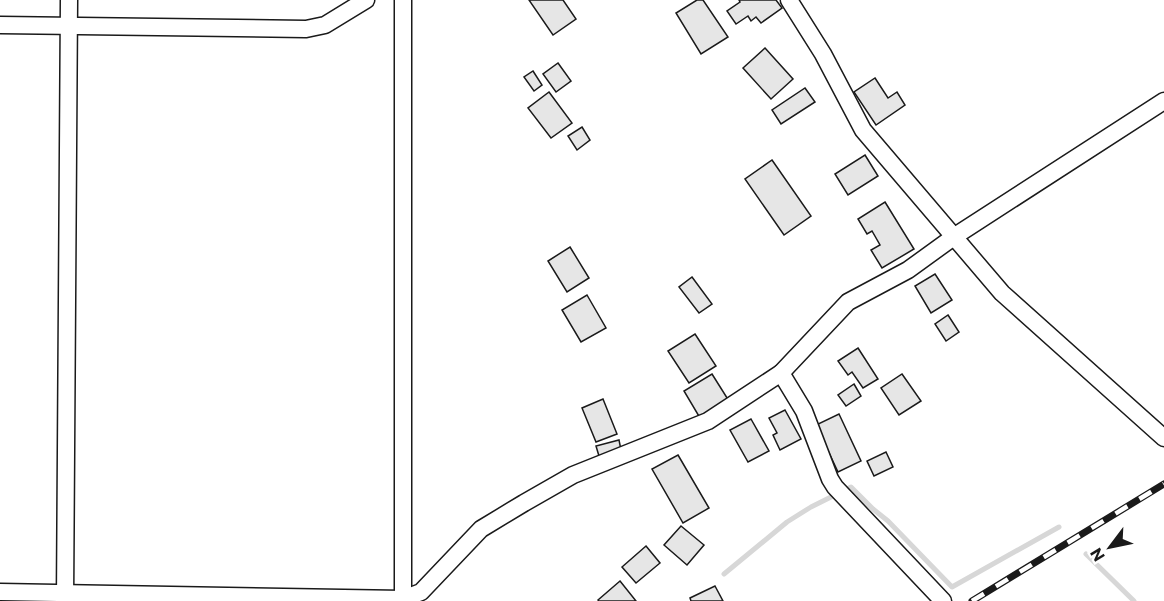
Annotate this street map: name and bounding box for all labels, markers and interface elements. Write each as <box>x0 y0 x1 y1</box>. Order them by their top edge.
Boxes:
north arrow <box>1080 517 1140 577</box>
text: N <box>1086 545 1108 565</box>

